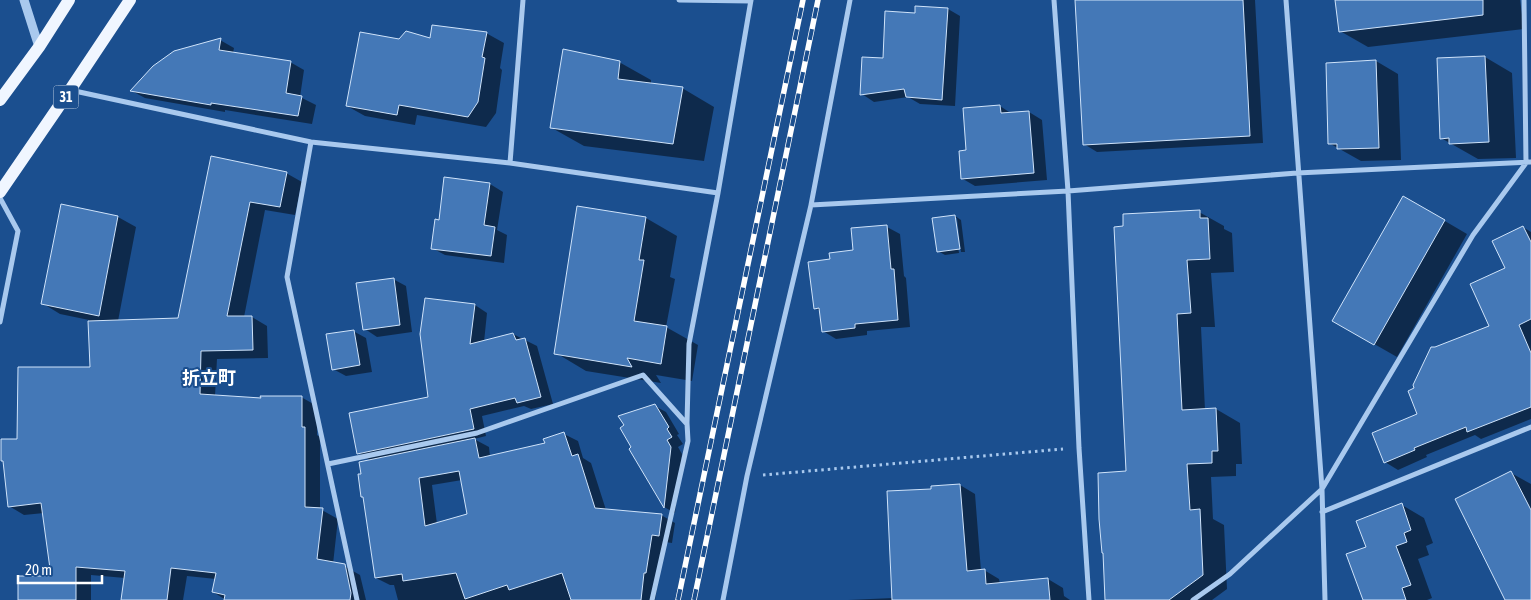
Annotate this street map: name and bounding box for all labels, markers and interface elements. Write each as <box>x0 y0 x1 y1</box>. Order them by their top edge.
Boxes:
road number: 31 <box>54 85 78 108</box>
district label: 折立町 <box>182 367 236 388</box>
scale bar <box>18 552 101 584</box>
text: 20 m <box>25 561 52 578</box>

